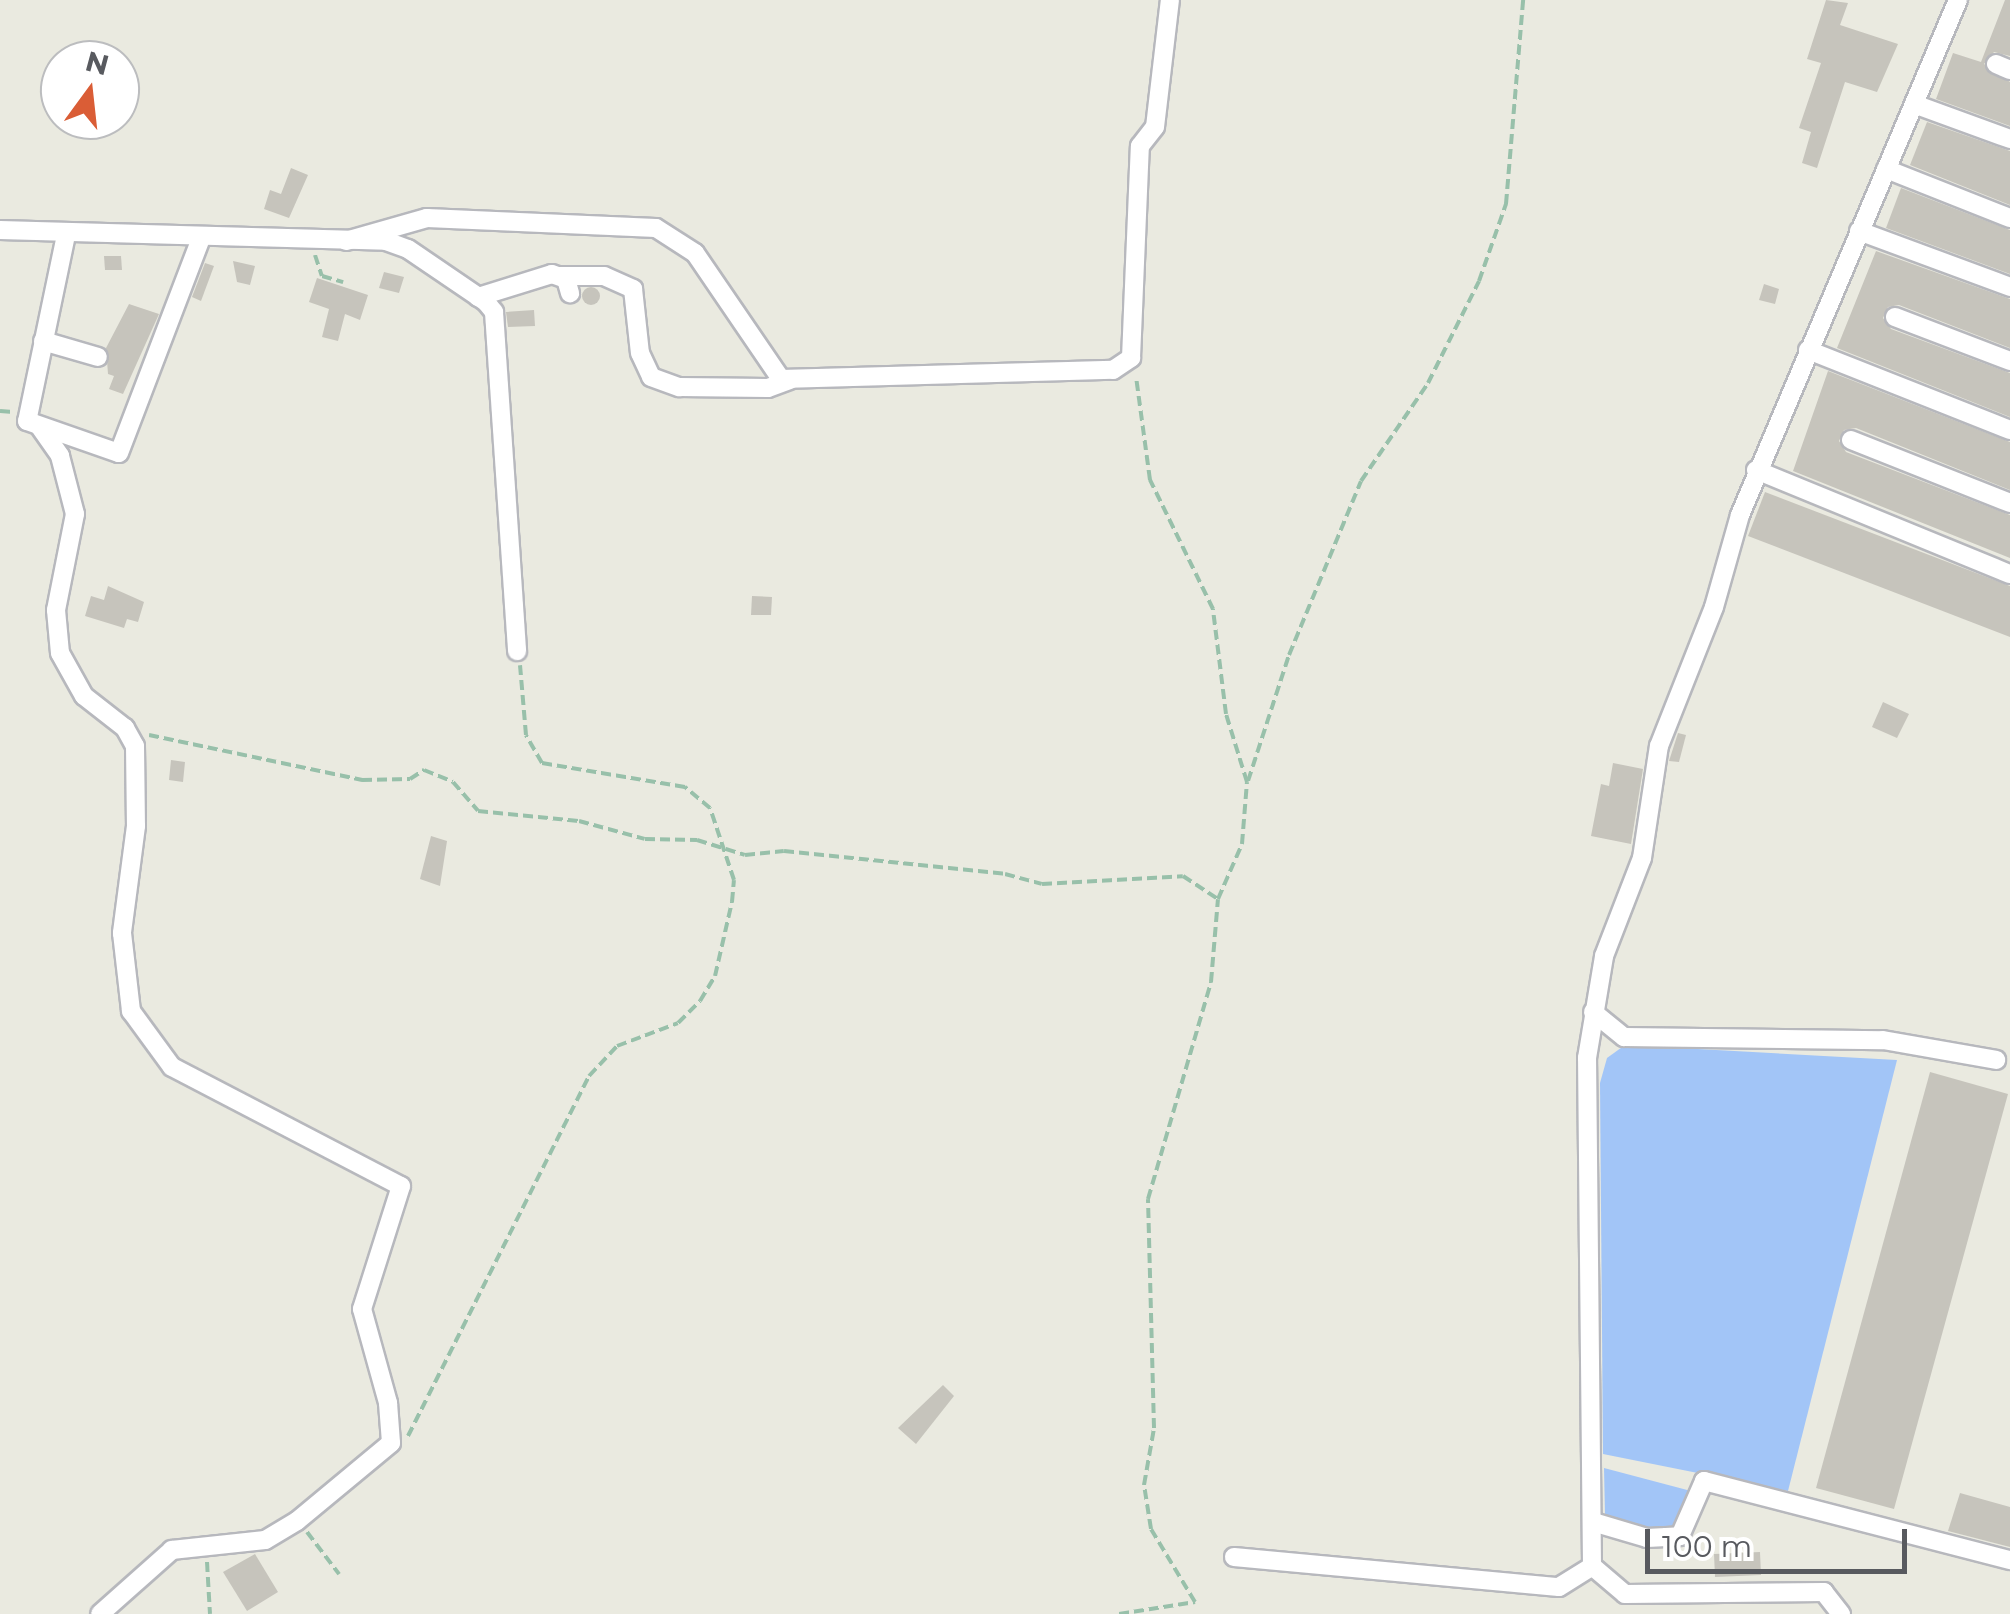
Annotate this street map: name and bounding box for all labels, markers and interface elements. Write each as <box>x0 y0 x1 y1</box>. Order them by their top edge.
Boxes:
north arrow <box>40 40 140 140</box>
text: N <box>82 44 113 82</box>
scale bar <box>1650 1509 1912 1571</box>
text: 100 m <box>1662 1528 1752 1565</box>

